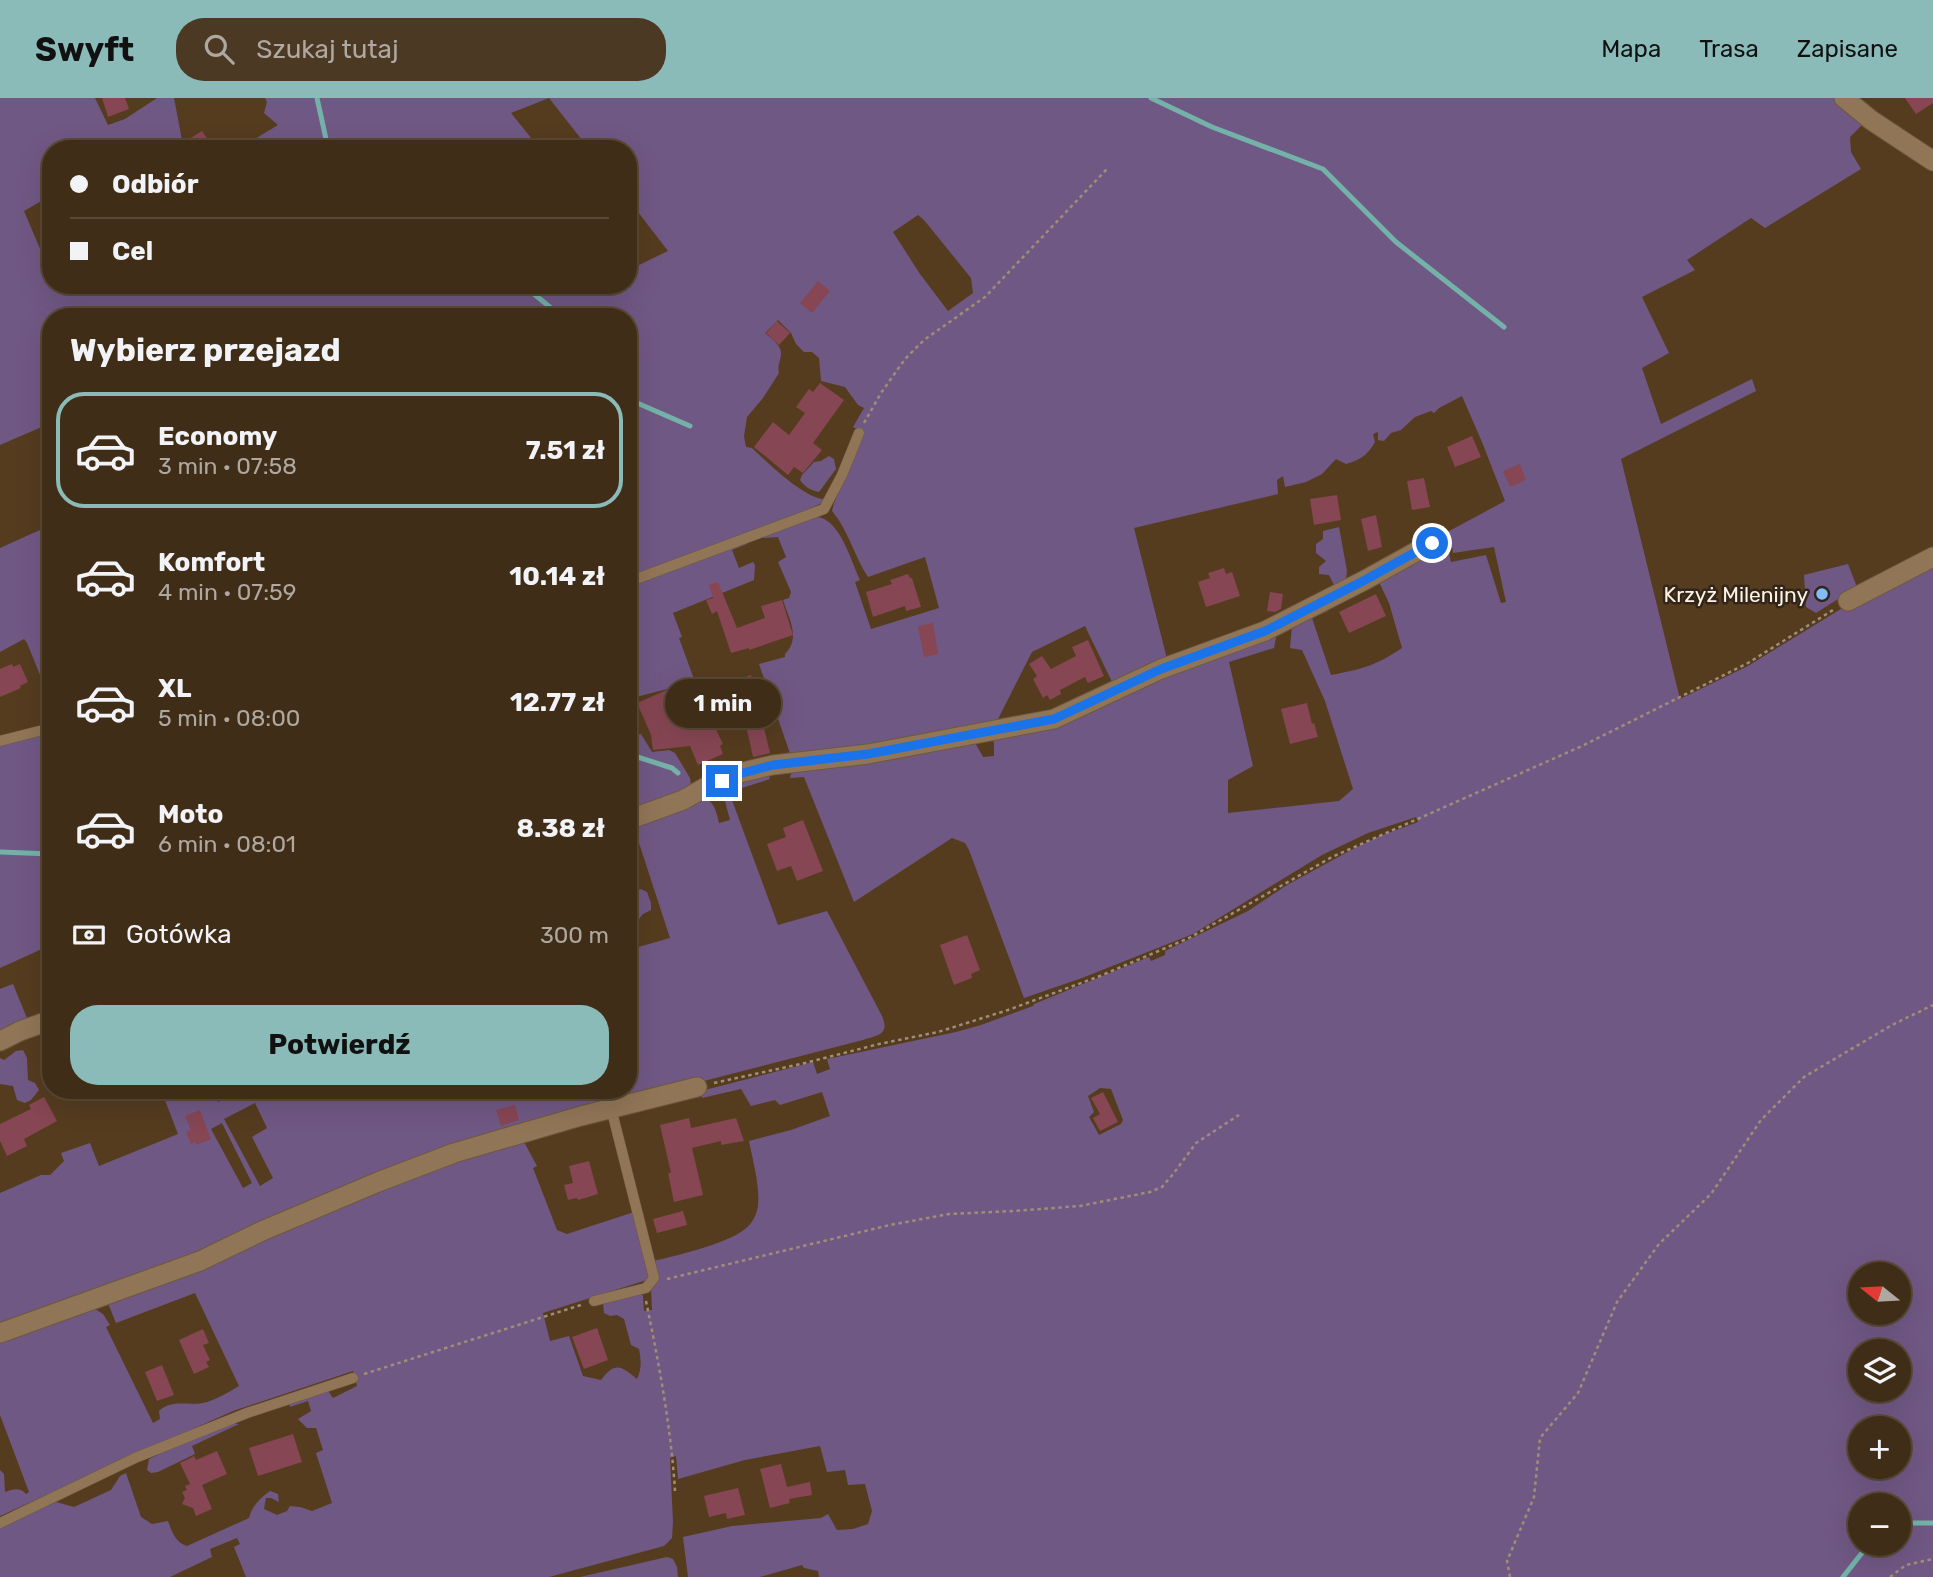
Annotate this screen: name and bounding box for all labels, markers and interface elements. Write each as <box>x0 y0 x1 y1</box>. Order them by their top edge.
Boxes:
search box <box>176 18 666 81</box>
text: Swyft <box>35 30 134 69</box>
icon: search <box>200 30 238 68</box>
text: Szukaj tutaj <box>256 34 399 65</box>
text: Mapa <box>1601 35 1661 63</box>
text: Trasa <box>1699 35 1759 63</box>
text: Zapisane <box>1797 35 1898 63</box>
text: Odbiór <box>112 169 198 200</box>
text: Cel <box>112 236 153 267</box>
text: Wybierz przejazd <box>70 331 341 369</box>
icon: car <box>74 419 137 482</box>
text: Economy <box>158 421 277 452</box>
text: 7.51 zł <box>526 435 605 466</box>
text: 3 min · 07:58 <box>158 452 297 480</box>
route start <box>1416 527 1448 559</box>
icon: car <box>74 545 137 608</box>
text: Komfort <box>158 547 265 578</box>
text: 10.14 zł <box>509 561 605 592</box>
text: 4 min · 07:59 <box>158 578 296 606</box>
place label: Krzyż Milenijny <box>1664 582 1808 607</box>
marker: Krzyż Milenijny <box>1814 586 1830 602</box>
icon: car <box>74 671 137 734</box>
text: XL <box>158 673 191 704</box>
callout: 1 min <box>664 680 780 728</box>
text: 12.77 zł <box>510 687 605 718</box>
text: 1 min <box>694 689 752 717</box>
text: 5 min · 08:00 <box>158 704 300 732</box>
route end <box>706 765 738 797</box>
icon: car <box>74 797 137 860</box>
text: Moto <box>158 799 223 830</box>
text: 8.38 zł <box>517 813 605 844</box>
text: 6 min · 08:01 <box>158 830 296 858</box>
icon: cash <box>70 916 108 954</box>
text: Gotówka <box>126 919 232 950</box>
text: 300 m <box>540 921 609 949</box>
button: Potwierdź <box>70 1005 609 1085</box>
north arrow <box>1848 1262 1911 1325</box>
map controls <box>1848 1262 1911 1556</box>
button: layers <box>1848 1339 1911 1402</box>
button: + <box>1848 1416 1911 1479</box>
button: − <box>1848 1493 1911 1556</box>

